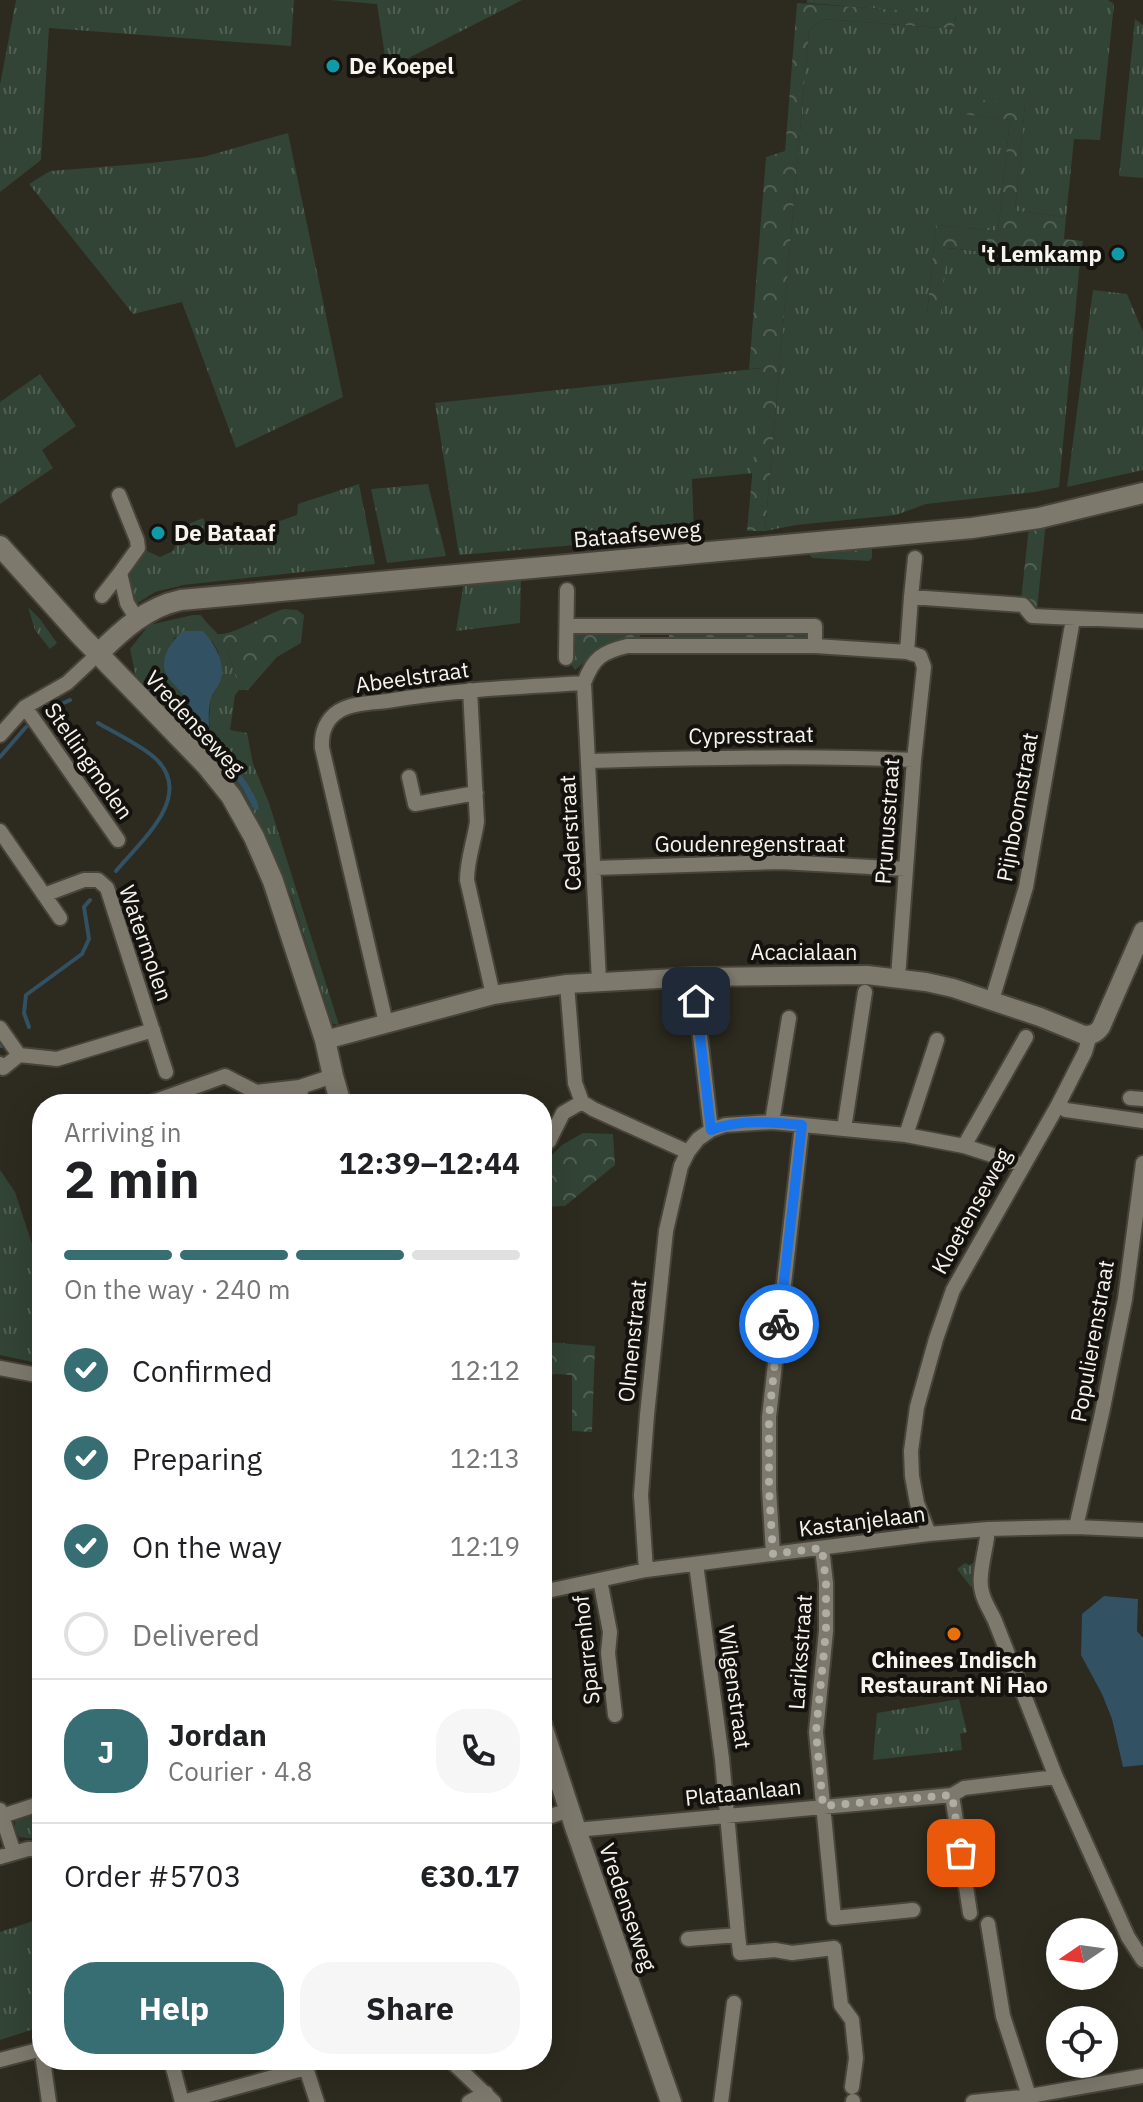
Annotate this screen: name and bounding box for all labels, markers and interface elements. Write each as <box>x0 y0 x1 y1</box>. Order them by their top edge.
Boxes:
place label: De Koepel <box>349 51 454 80</box>
marker: De Koepel <box>324 57 342 75</box>
place label: 't Lemkamp <box>981 239 1102 268</box>
marker: 't Lemkamp <box>1109 245 1127 263</box>
street label: Bataafseweg <box>572 513 702 554</box>
place label: De Bataaf <box>174 518 275 547</box>
marker: De Bataaf <box>149 524 167 542</box>
street label: Abeelstraat <box>353 654 471 699</box>
street label: Vredenseweg <box>139 664 252 782</box>
street label: Stellingmolen <box>39 697 140 825</box>
street label: Cypresstraat <box>688 719 814 750</box>
street label: Pijnboomstraat <box>989 730 1044 884</box>
street label: Prunusstraat <box>868 757 905 885</box>
street label: Cederstraat <box>552 774 587 892</box>
street label: Goudenregenstraat <box>654 829 846 858</box>
street label: Watermolen <box>113 881 180 1005</box>
street label: Acacialaan <box>750 937 858 966</box>
pin <box>662 967 730 1035</box>
icon: home <box>674 979 718 1023</box>
text: Arriving in <box>64 1115 181 1149</box>
street label: Kloetenseweg <box>924 1142 1017 1279</box>
text: 12:39–12:44 <box>339 1143 520 1182</box>
text: 2 min <box>64 1145 200 1212</box>
street label: Populierenstraat <box>1063 1258 1120 1424</box>
text: On the way · 240 m <box>64 1272 290 1306</box>
street label: Olmenstraat <box>611 1278 652 1404</box>
courier <box>739 1284 819 1364</box>
icon: bike <box>757 1302 801 1346</box>
icon: check <box>64 1348 108 1392</box>
text: Confirmed <box>132 1351 273 1390</box>
text: 12:12 <box>450 1353 520 1387</box>
icon: check <box>64 1436 108 1480</box>
text: Preparing <box>132 1439 262 1478</box>
text: 12:13 <box>450 1441 520 1475</box>
street label: Kastanjelaan <box>797 1498 927 1543</box>
icon: check <box>64 1524 108 1568</box>
text: On the way <box>132 1527 282 1566</box>
text: 12:19 <box>450 1529 520 1563</box>
street label: Lariksstraat <box>781 1593 818 1711</box>
street label: Sparrenhof <box>565 1594 606 1706</box>
text: Delivered <box>132 1615 260 1654</box>
street label: Wilgenstraat <box>712 1623 759 1751</box>
marker: Chinees Indisch Restaurant Ni Hao <box>945 1625 963 1643</box>
place label: Chinees Indisch Restaurant Ni Hao <box>860 1645 1048 1699</box>
button: phone <box>436 1709 520 1793</box>
text: Jordan <box>168 1715 267 1754</box>
text: J <box>98 1732 114 1771</box>
text: Courier · 4.8 <box>168 1754 312 1788</box>
street label: Plataanlaan <box>683 1771 803 1812</box>
pin <box>927 1819 995 1887</box>
icon: bag <box>939 1831 983 1875</box>
street label: Vredenseweg <box>593 1839 664 1975</box>
text: Order #5703 <box>64 1856 241 1895</box>
text: €30.17 <box>420 1856 520 1895</box>
north arrow <box>1046 1918 1118 1990</box>
map controls <box>1046 1918 1118 2078</box>
button: Help <box>64 1962 284 2054</box>
button: Share <box>300 1962 520 2054</box>
button: locate <box>1046 2006 1118 2078</box>

